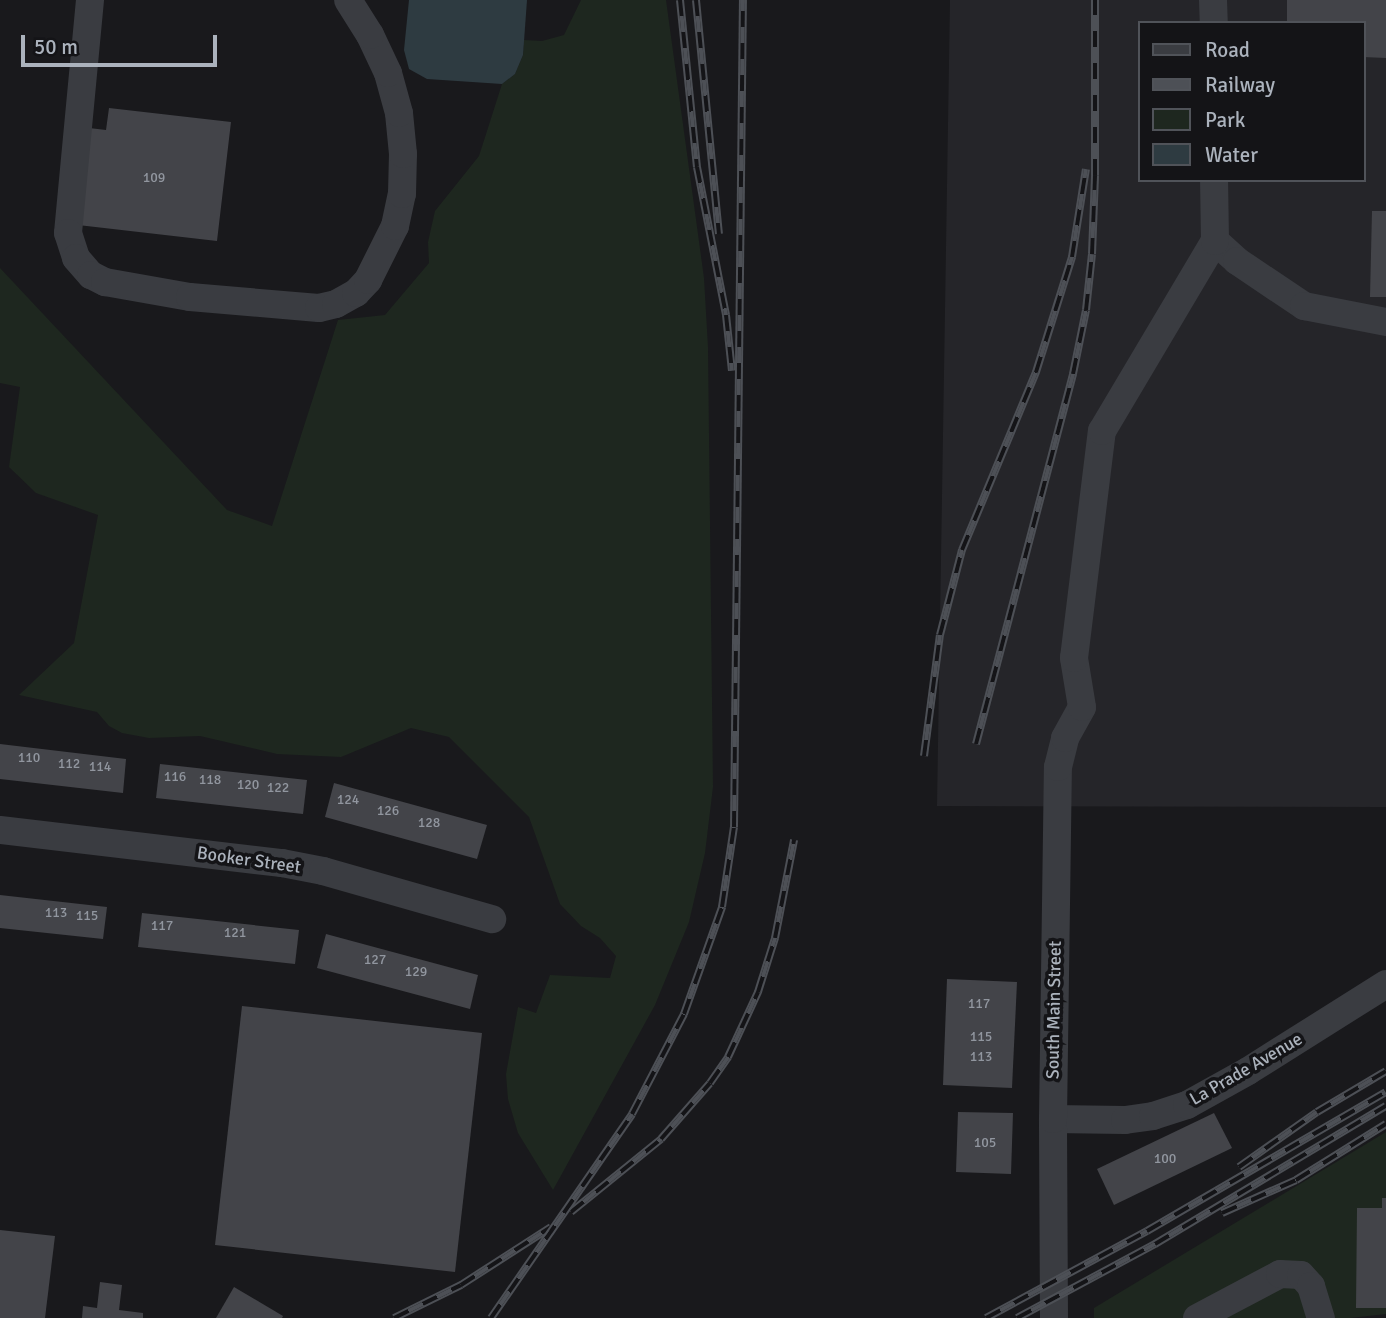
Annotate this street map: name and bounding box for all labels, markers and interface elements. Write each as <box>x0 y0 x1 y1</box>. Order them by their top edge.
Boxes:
scale bar <box>24 21 220 65</box>
legend <box>1138 21 1365 182</box>
text: 50 m <box>34 34 78 60</box>
text: Road <box>1205 37 1250 63</box>
text: Railway <box>1205 72 1275 98</box>
text: Park <box>1205 107 1245 133</box>
text: Water <box>1205 142 1258 168</box>
house number: 109 <box>143 170 165 186</box>
house number: 110 <box>18 750 40 766</box>
house number: 112 <box>58 756 80 772</box>
house number: 114 <box>89 759 111 775</box>
house number: 116 <box>164 769 186 785</box>
house number: 118 <box>199 772 221 788</box>
house number: 120 <box>237 777 259 793</box>
house number: 122 <box>267 780 289 796</box>
house number: 124 <box>337 792 359 808</box>
house number: 126 <box>377 803 399 819</box>
house number: 128 <box>418 815 440 831</box>
street label: Booker Street <box>196 842 302 878</box>
house number: 113 <box>45 905 67 921</box>
house number: 115 <box>76 908 98 924</box>
house number: 117 <box>151 918 173 934</box>
house number: 121 <box>224 925 246 941</box>
street label: South Main Street <box>1042 941 1066 1079</box>
house number: 127 <box>364 952 386 968</box>
house number: 129 <box>405 964 427 980</box>
house number: 117 <box>968 996 990 1012</box>
street label: La Prade Avenue <box>1186 1028 1306 1110</box>
house number: 115 <box>970 1029 992 1045</box>
house number: 113 <box>970 1049 992 1065</box>
house number: 105 <box>974 1135 996 1151</box>
house number: 100 <box>1154 1151 1176 1167</box>

